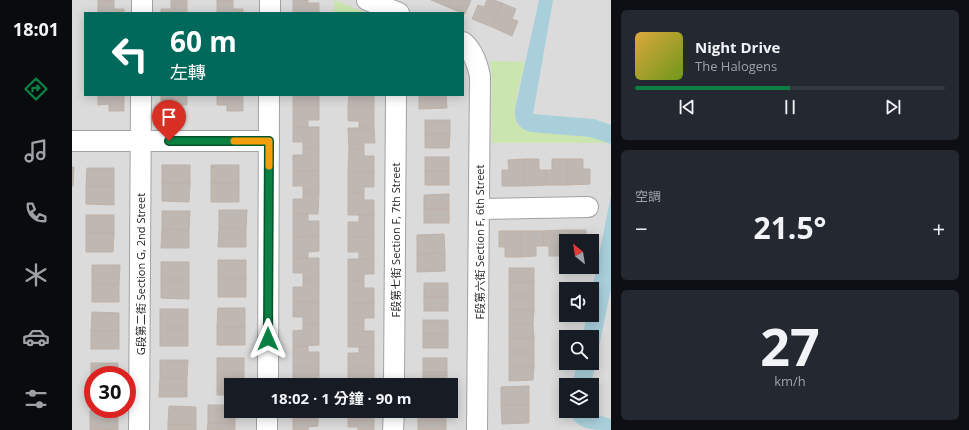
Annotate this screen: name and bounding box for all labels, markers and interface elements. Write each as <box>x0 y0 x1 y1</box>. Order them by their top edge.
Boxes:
text: 18:01 <box>13 17 59 41</box>
text: 60 m <box>170 22 237 60</box>
icon: left <box>104 28 156 80</box>
text: Night Drive <box>695 37 780 57</box>
text: The Halogens <box>695 57 777 75</box>
text: 左轉 <box>170 60 206 84</box>
icon: directions <box>22 75 50 103</box>
icon: previous <box>676 96 698 118</box>
icon: pause <box>779 96 801 118</box>
icon: next <box>882 96 904 118</box>
pin <box>152 100 186 141</box>
icon: arrive <box>158 106 180 128</box>
icon: music <box>22 137 50 165</box>
street label: F段第七街 Section F, 7th Street <box>388 163 403 317</box>
street label: F段第六街 Section F, 6th Street <box>472 165 487 319</box>
text: 空調 <box>635 187 661 205</box>
street label: G段第二街 Section G, 2nd Street <box>133 193 148 355</box>
icon: phone <box>22 199 50 227</box>
text: 21.5° <box>754 207 826 248</box>
text: − <box>635 213 648 243</box>
text: + <box>932 213 945 243</box>
north arrow <box>559 234 599 274</box>
map controls <box>559 234 599 418</box>
icon: climate <box>22 261 50 289</box>
button: sound <box>559 282 599 322</box>
text: 27 <box>760 310 820 381</box>
position arrow <box>247 318 289 360</box>
icon: car <box>22 323 50 351</box>
button: search <box>559 330 599 370</box>
speed limit sign: 30 <box>84 366 136 418</box>
text: km/h <box>774 372 806 390</box>
button: layers <box>559 378 599 418</box>
icon: filters <box>22 385 50 413</box>
text: 18:02 · 1 分鐘 · 90 m <box>271 388 411 408</box>

